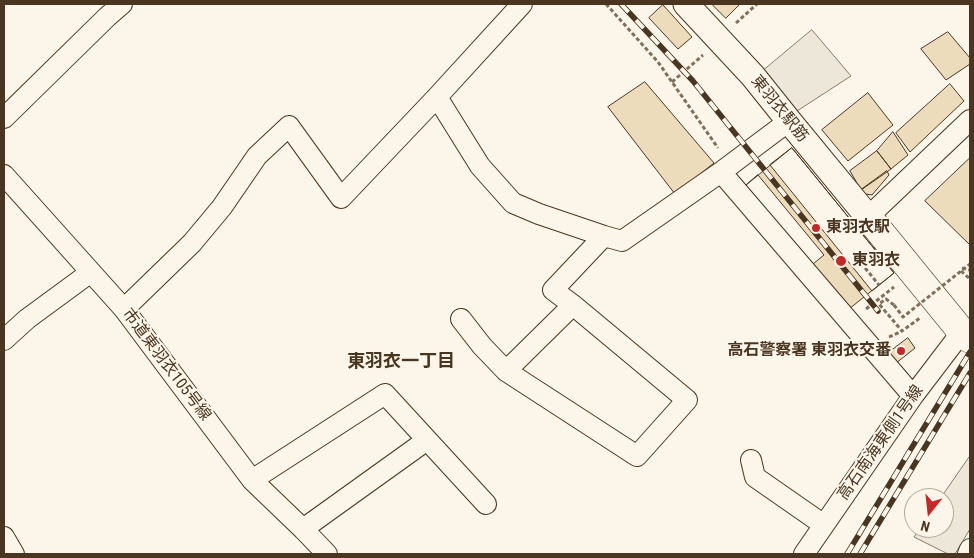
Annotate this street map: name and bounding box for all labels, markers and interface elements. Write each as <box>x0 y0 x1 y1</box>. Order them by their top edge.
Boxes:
street label: 東羽衣駅筋 <box>746 72 812 146</box>
place label: 東羽衣駅 <box>826 218 890 238</box>
marker: 東羽衣駅 <box>810 222 822 234</box>
place label: 東羽衣 <box>852 251 900 271</box>
marker: 東羽衣 <box>834 254 848 268</box>
street label: 市道東羽衣105号線 <box>118 305 214 425</box>
place label: 高石警察署 東羽衣交番 <box>727 341 891 361</box>
marker: 高石警察署 東羽衣交番 <box>895 345 907 357</box>
district label: 東羽衣一丁目 <box>347 351 455 373</box>
street label: 高石南海東側1号線 <box>834 382 928 504</box>
north arrow <box>904 488 954 538</box>
text: N <box>919 518 931 535</box>

